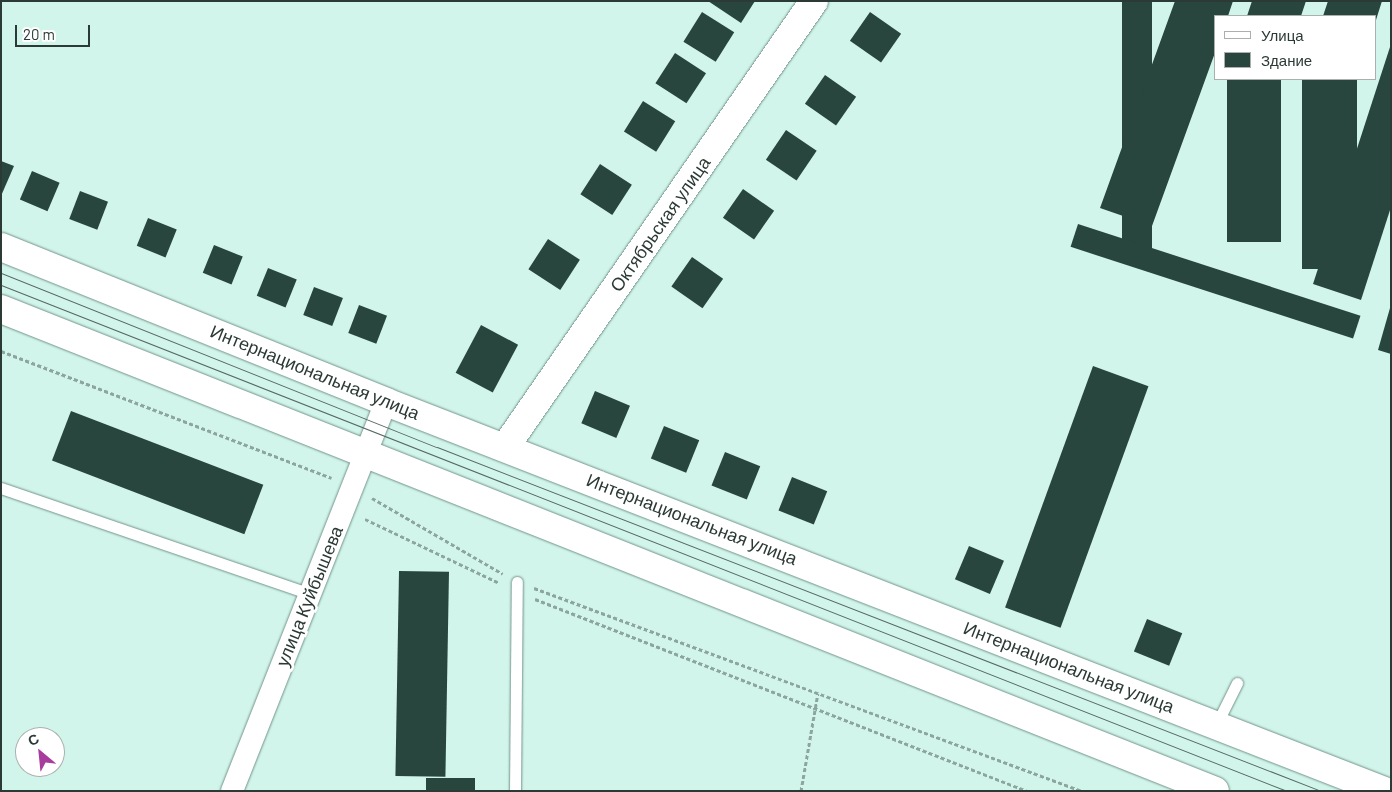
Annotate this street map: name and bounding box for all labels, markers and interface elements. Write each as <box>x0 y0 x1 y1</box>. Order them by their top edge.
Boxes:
scale bar <box>18 15 92 47</box>
legend <box>1214 15 1377 80</box>
text: 20 m <box>23 25 55 43</box>
text: Улица <box>1261 26 1304 44</box>
text: Здание <box>1261 51 1312 69</box>
street label: Октябрьская улица <box>605 152 715 296</box>
street label: Интернациональная улица <box>207 320 423 424</box>
street label: Интернациональная улица <box>584 469 800 569</box>
street label: улица Куйбышева <box>271 523 347 669</box>
street label: Интернациональная улица <box>961 617 1177 717</box>
north arrow <box>15 727 65 777</box>
text: С <box>25 729 42 749</box>

